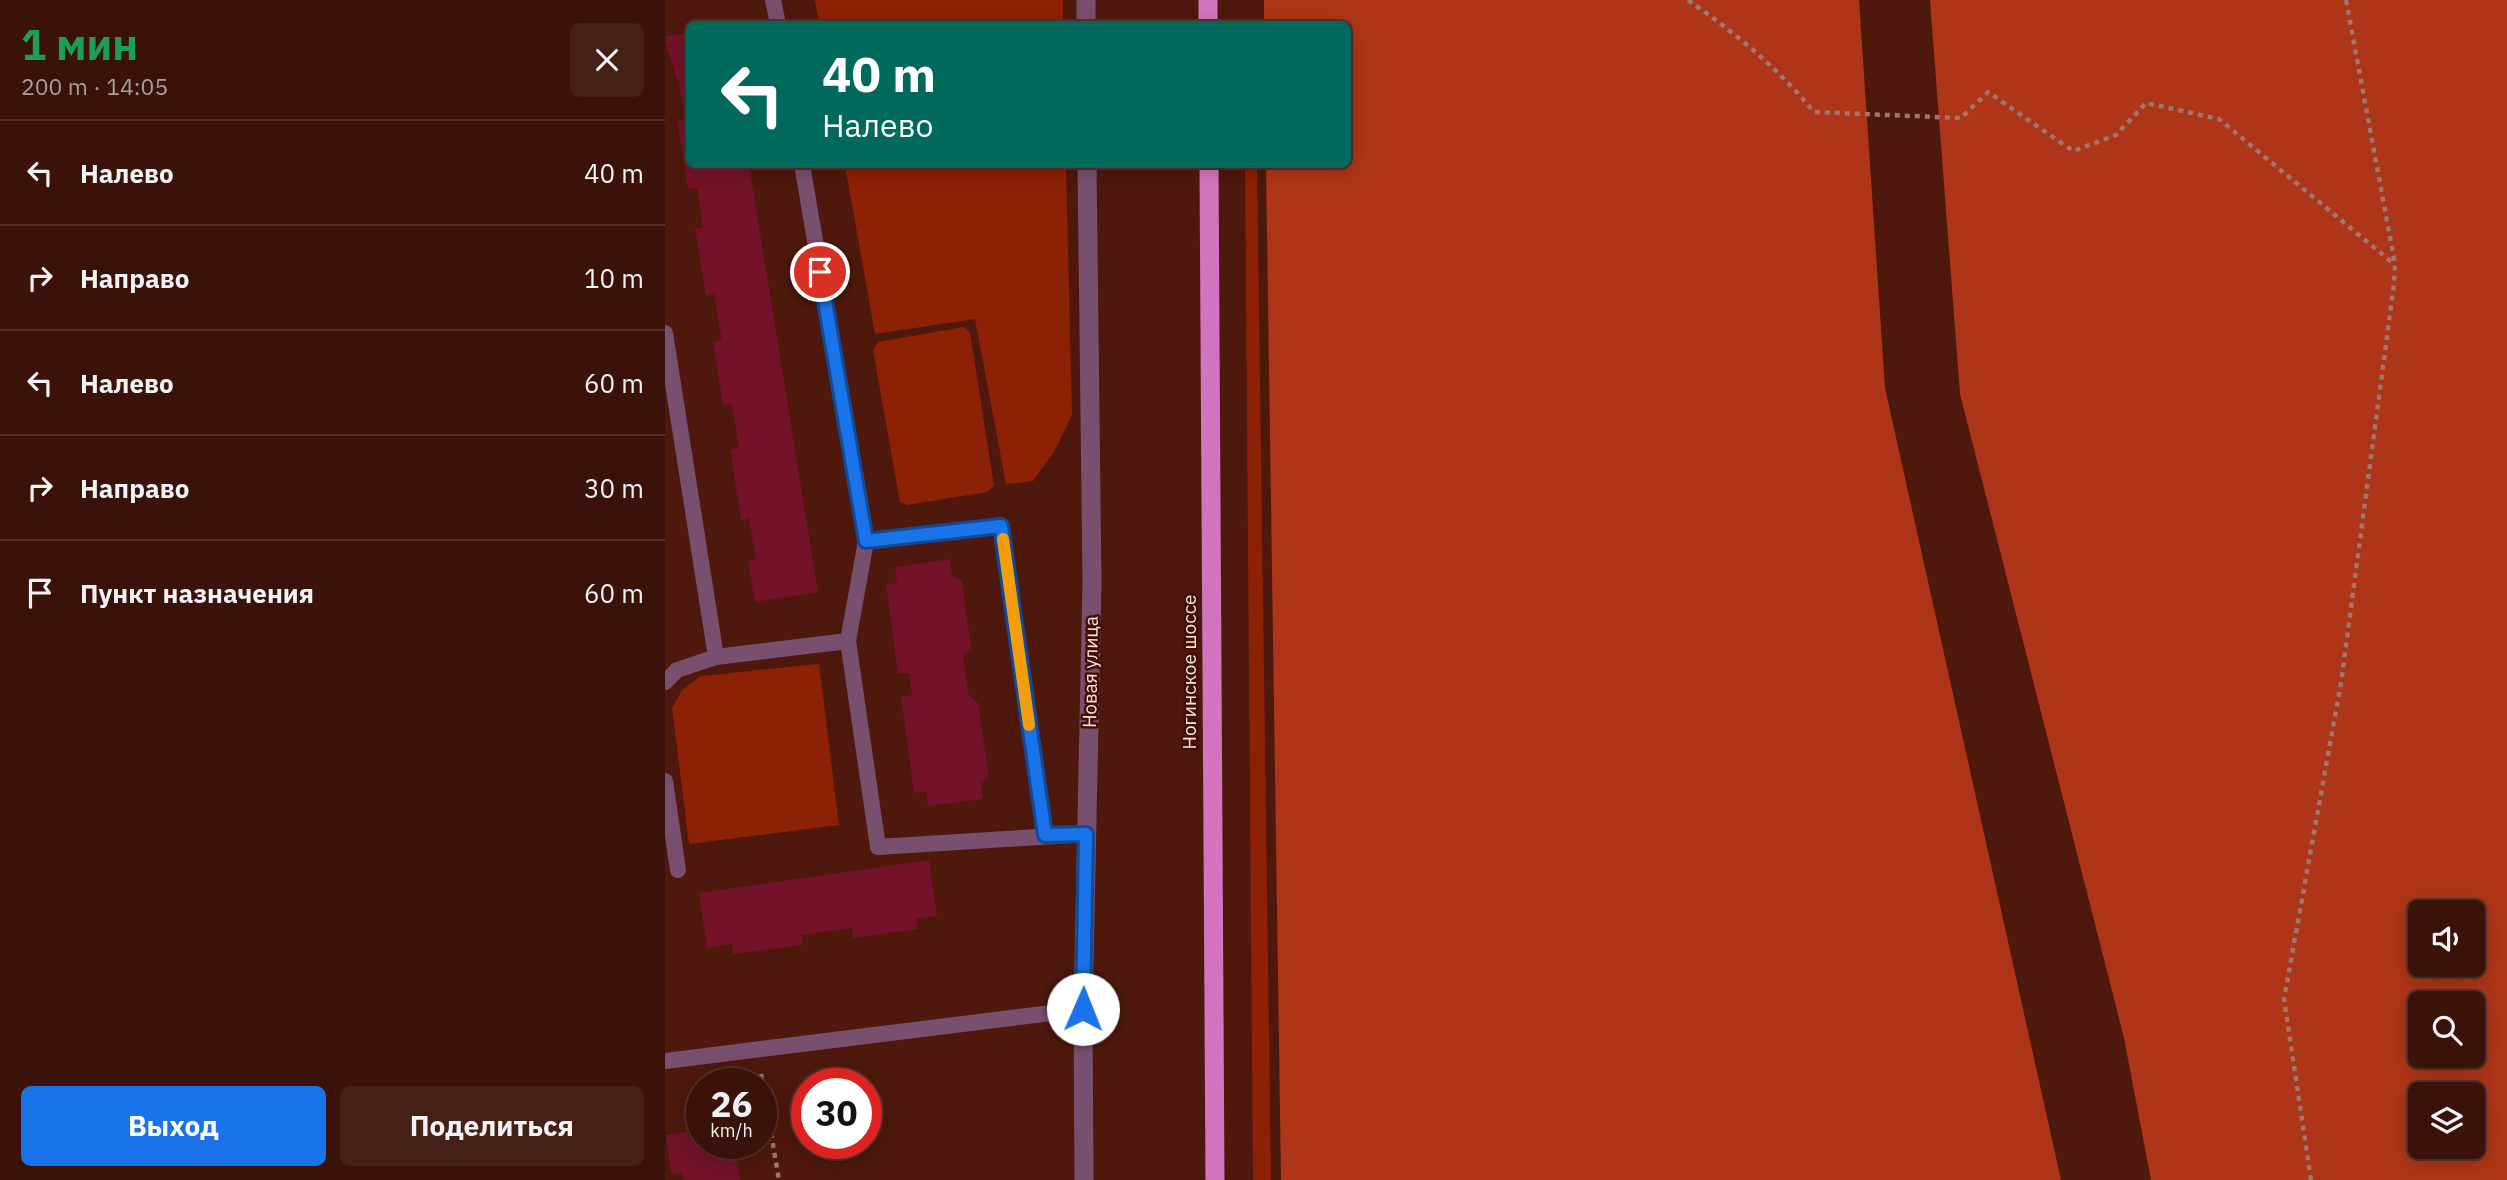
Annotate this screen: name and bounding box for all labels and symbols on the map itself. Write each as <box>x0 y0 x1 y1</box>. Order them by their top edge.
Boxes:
pin <box>790 242 850 302</box>
street label: Ногинское шоссе <box>1177 594 1201 750</box>
street label: Новая улица <box>1077 616 1103 728</box>
position arrow <box>1046 972 1120 1046</box>
speed limit sign: 30 <box>791 1068 882 1159</box>

